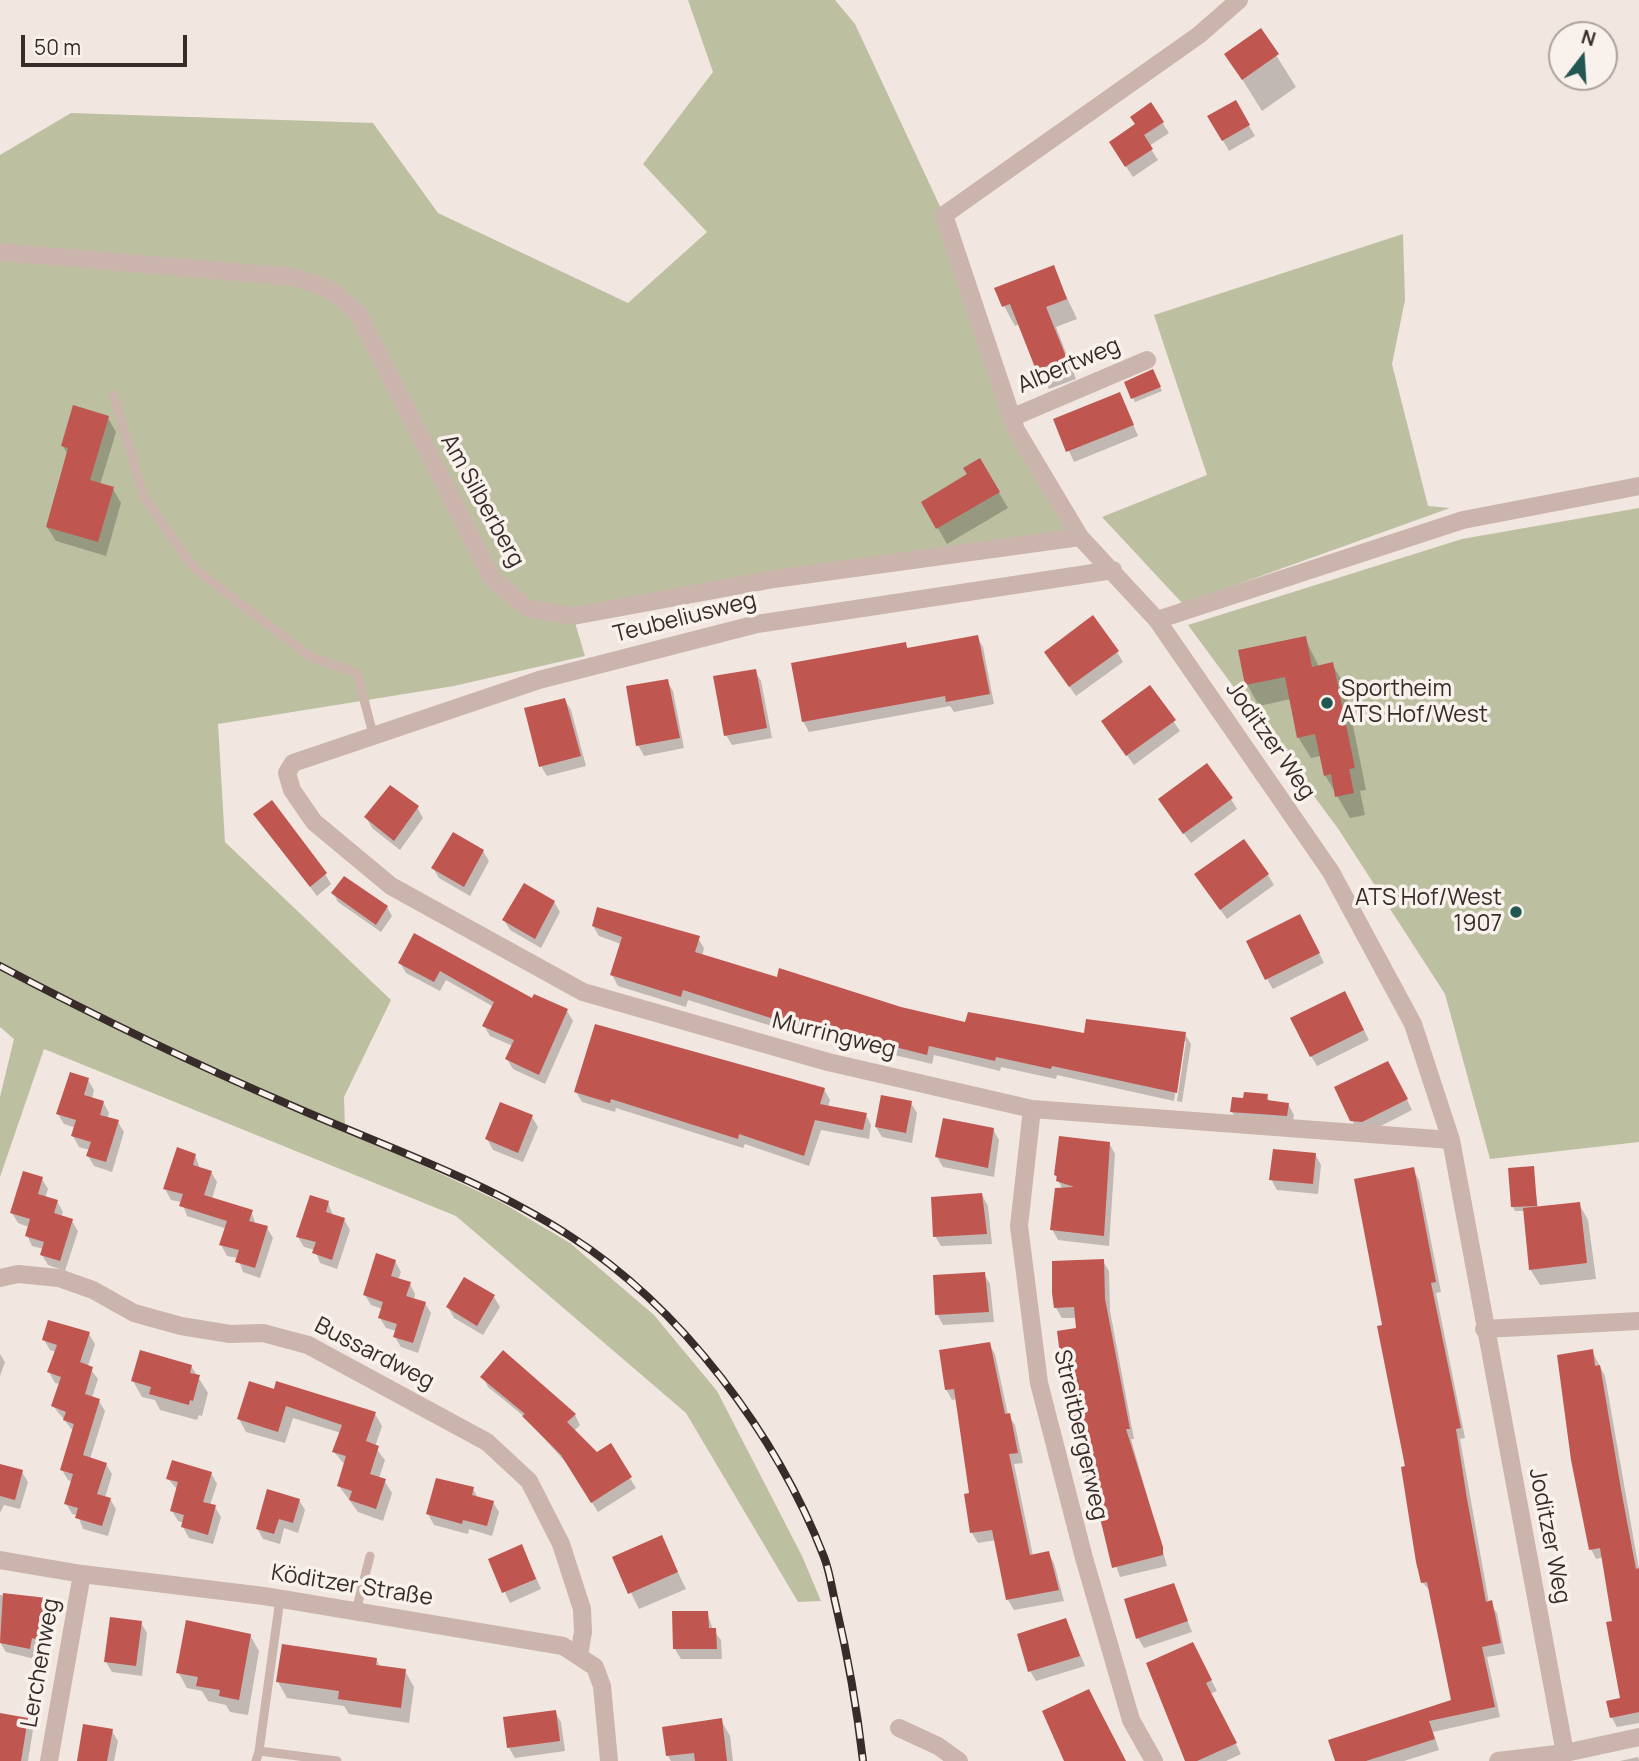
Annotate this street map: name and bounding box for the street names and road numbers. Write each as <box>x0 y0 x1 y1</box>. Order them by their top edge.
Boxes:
street label: Albertweg <box>1014 332 1124 400</box>
street label: Am Silberberg <box>434 430 530 572</box>
street label: Teubeliusweg <box>611 587 759 649</box>
street label: Joditzer Weg <box>1219 677 1321 805</box>
street label: Murringweg <box>769 1007 899 1065</box>
street label: Bussardweg <box>310 1312 438 1396</box>
street label: Streitbergerweg <box>1047 1347 1113 1523</box>
street label: Joditzer Weg <box>1522 1466 1576 1606</box>
street label: Köditzer Straße <box>269 1560 435 1612</box>
street label: Lerchenweg <box>16 1596 66 1730</box>

